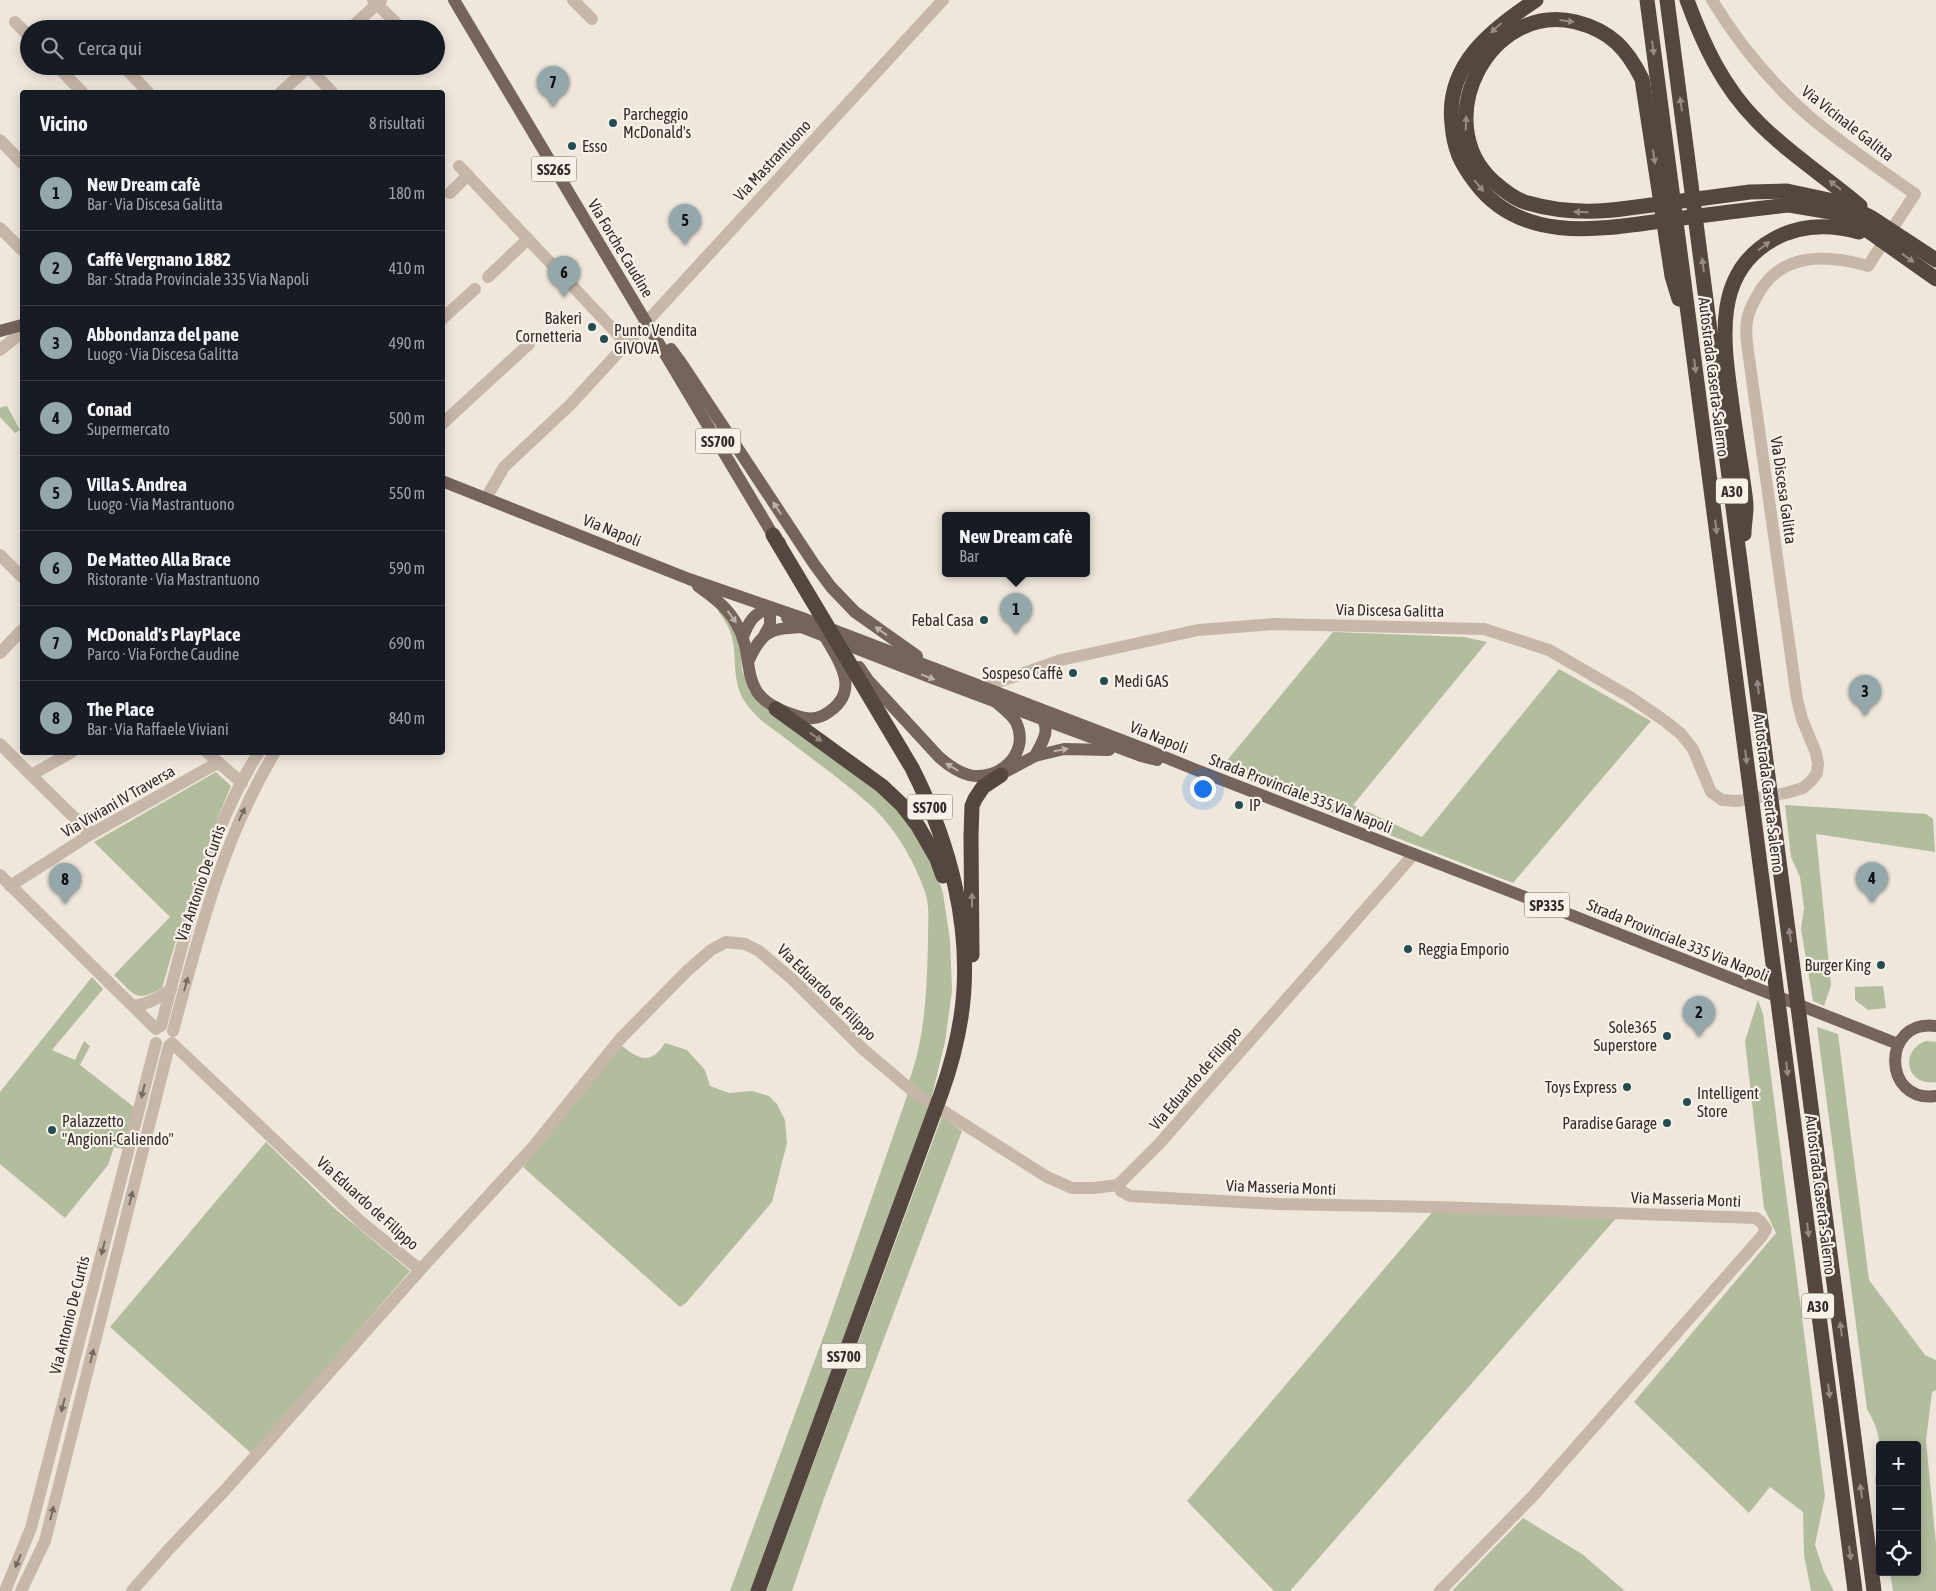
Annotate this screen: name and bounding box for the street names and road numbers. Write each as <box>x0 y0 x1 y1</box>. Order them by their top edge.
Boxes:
street label: Via Vicinale Galitta <box>1799 82 1897 164</box>
street label: Via Mastrantuono <box>730 116 814 204</box>
road number: SS265 <box>532 156 576 182</box>
street label: Via Forche Caudine <box>585 196 657 300</box>
street label: Autostrada Caserta-Salerno <box>1695 296 1733 458</box>
road number: SS700 <box>696 428 740 454</box>
street label: Via Discesa Galitta <box>1768 435 1800 545</box>
road number: A30 <box>1716 478 1748 504</box>
street label: Via Napoli <box>580 510 644 551</box>
street label: Via Discesa Galitta <box>1336 600 1444 620</box>
street label: Autostrada Caserta-Salerno <box>1750 712 1788 874</box>
street label: Via Napoli <box>1127 717 1191 758</box>
street label: Strada Provinciale 335 Via Napoli <box>1207 750 1395 837</box>
street label: Via Viviani IV Traversa <box>58 761 178 841</box>
road number: SS700 <box>908 794 952 820</box>
street label: Via Antonio De Curtis <box>172 822 228 943</box>
road number: SP335 <box>1524 892 1570 918</box>
street label: Strada Provinciale 335 Via Napoli <box>1584 895 1772 986</box>
street label: Via Eduardo de Filippo <box>773 940 880 1045</box>
street label: Via Eduardo de Filippo <box>1145 1023 1245 1134</box>
street label: Autostrada Caserta-Salerno <box>1802 1114 1840 1276</box>
street label: Via Eduardo de Filippo <box>313 1153 423 1254</box>
street label: Via Masseria Monti <box>1226 1176 1336 1198</box>
street label: Via Masseria Monti <box>1631 1188 1741 1210</box>
street label: Via Antonio De Curtis <box>46 1253 93 1376</box>
road number: A30 <box>1802 1294 1834 1318</box>
road number: SS700 <box>822 1344 866 1368</box>

